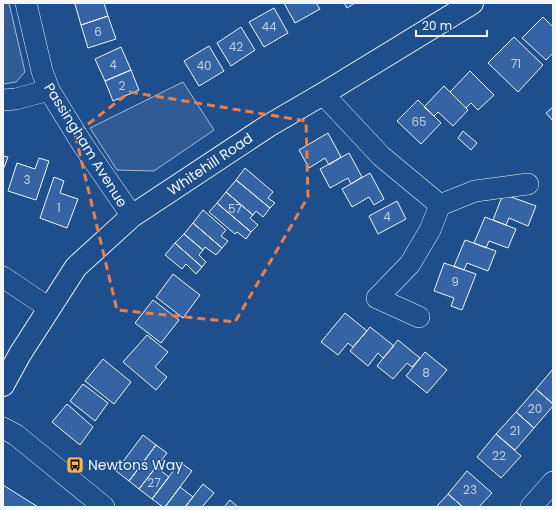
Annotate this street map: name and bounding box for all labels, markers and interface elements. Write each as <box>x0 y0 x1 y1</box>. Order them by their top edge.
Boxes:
scale bar <box>416 12 487 38</box>
text: 20 m <box>422 17 452 34</box>
house number: 44 <box>261 18 277 35</box>
house number: 6 <box>94 23 102 40</box>
house number: 42 <box>229 38 243 55</box>
house number: 71 <box>511 55 521 72</box>
house number: 4 <box>109 56 117 73</box>
house number: 40 <box>196 57 212 74</box>
house number: 2 <box>119 77 126 94</box>
street label: Passingham Avenue <box>40 79 133 211</box>
house number: 65 <box>411 113 427 130</box>
street label: Whitehill Road <box>163 128 257 200</box>
house number: 3 <box>23 171 31 188</box>
house number: 1 <box>57 199 61 216</box>
house number: 57 <box>228 200 242 217</box>
house number: 4 <box>383 208 391 225</box>
house number: 9 <box>451 273 459 290</box>
house number: 8 <box>422 364 430 381</box>
house number: 20 <box>528 400 542 417</box>
house number: 21 <box>510 422 520 439</box>
house number: 22 <box>492 447 506 464</box>
bus stop icon: Newtons Way <box>65 455 85 475</box>
place label: Newtons Way <box>88 455 183 475</box>
house number: 27 <box>147 474 161 491</box>
house number: 23 <box>463 481 477 498</box>

